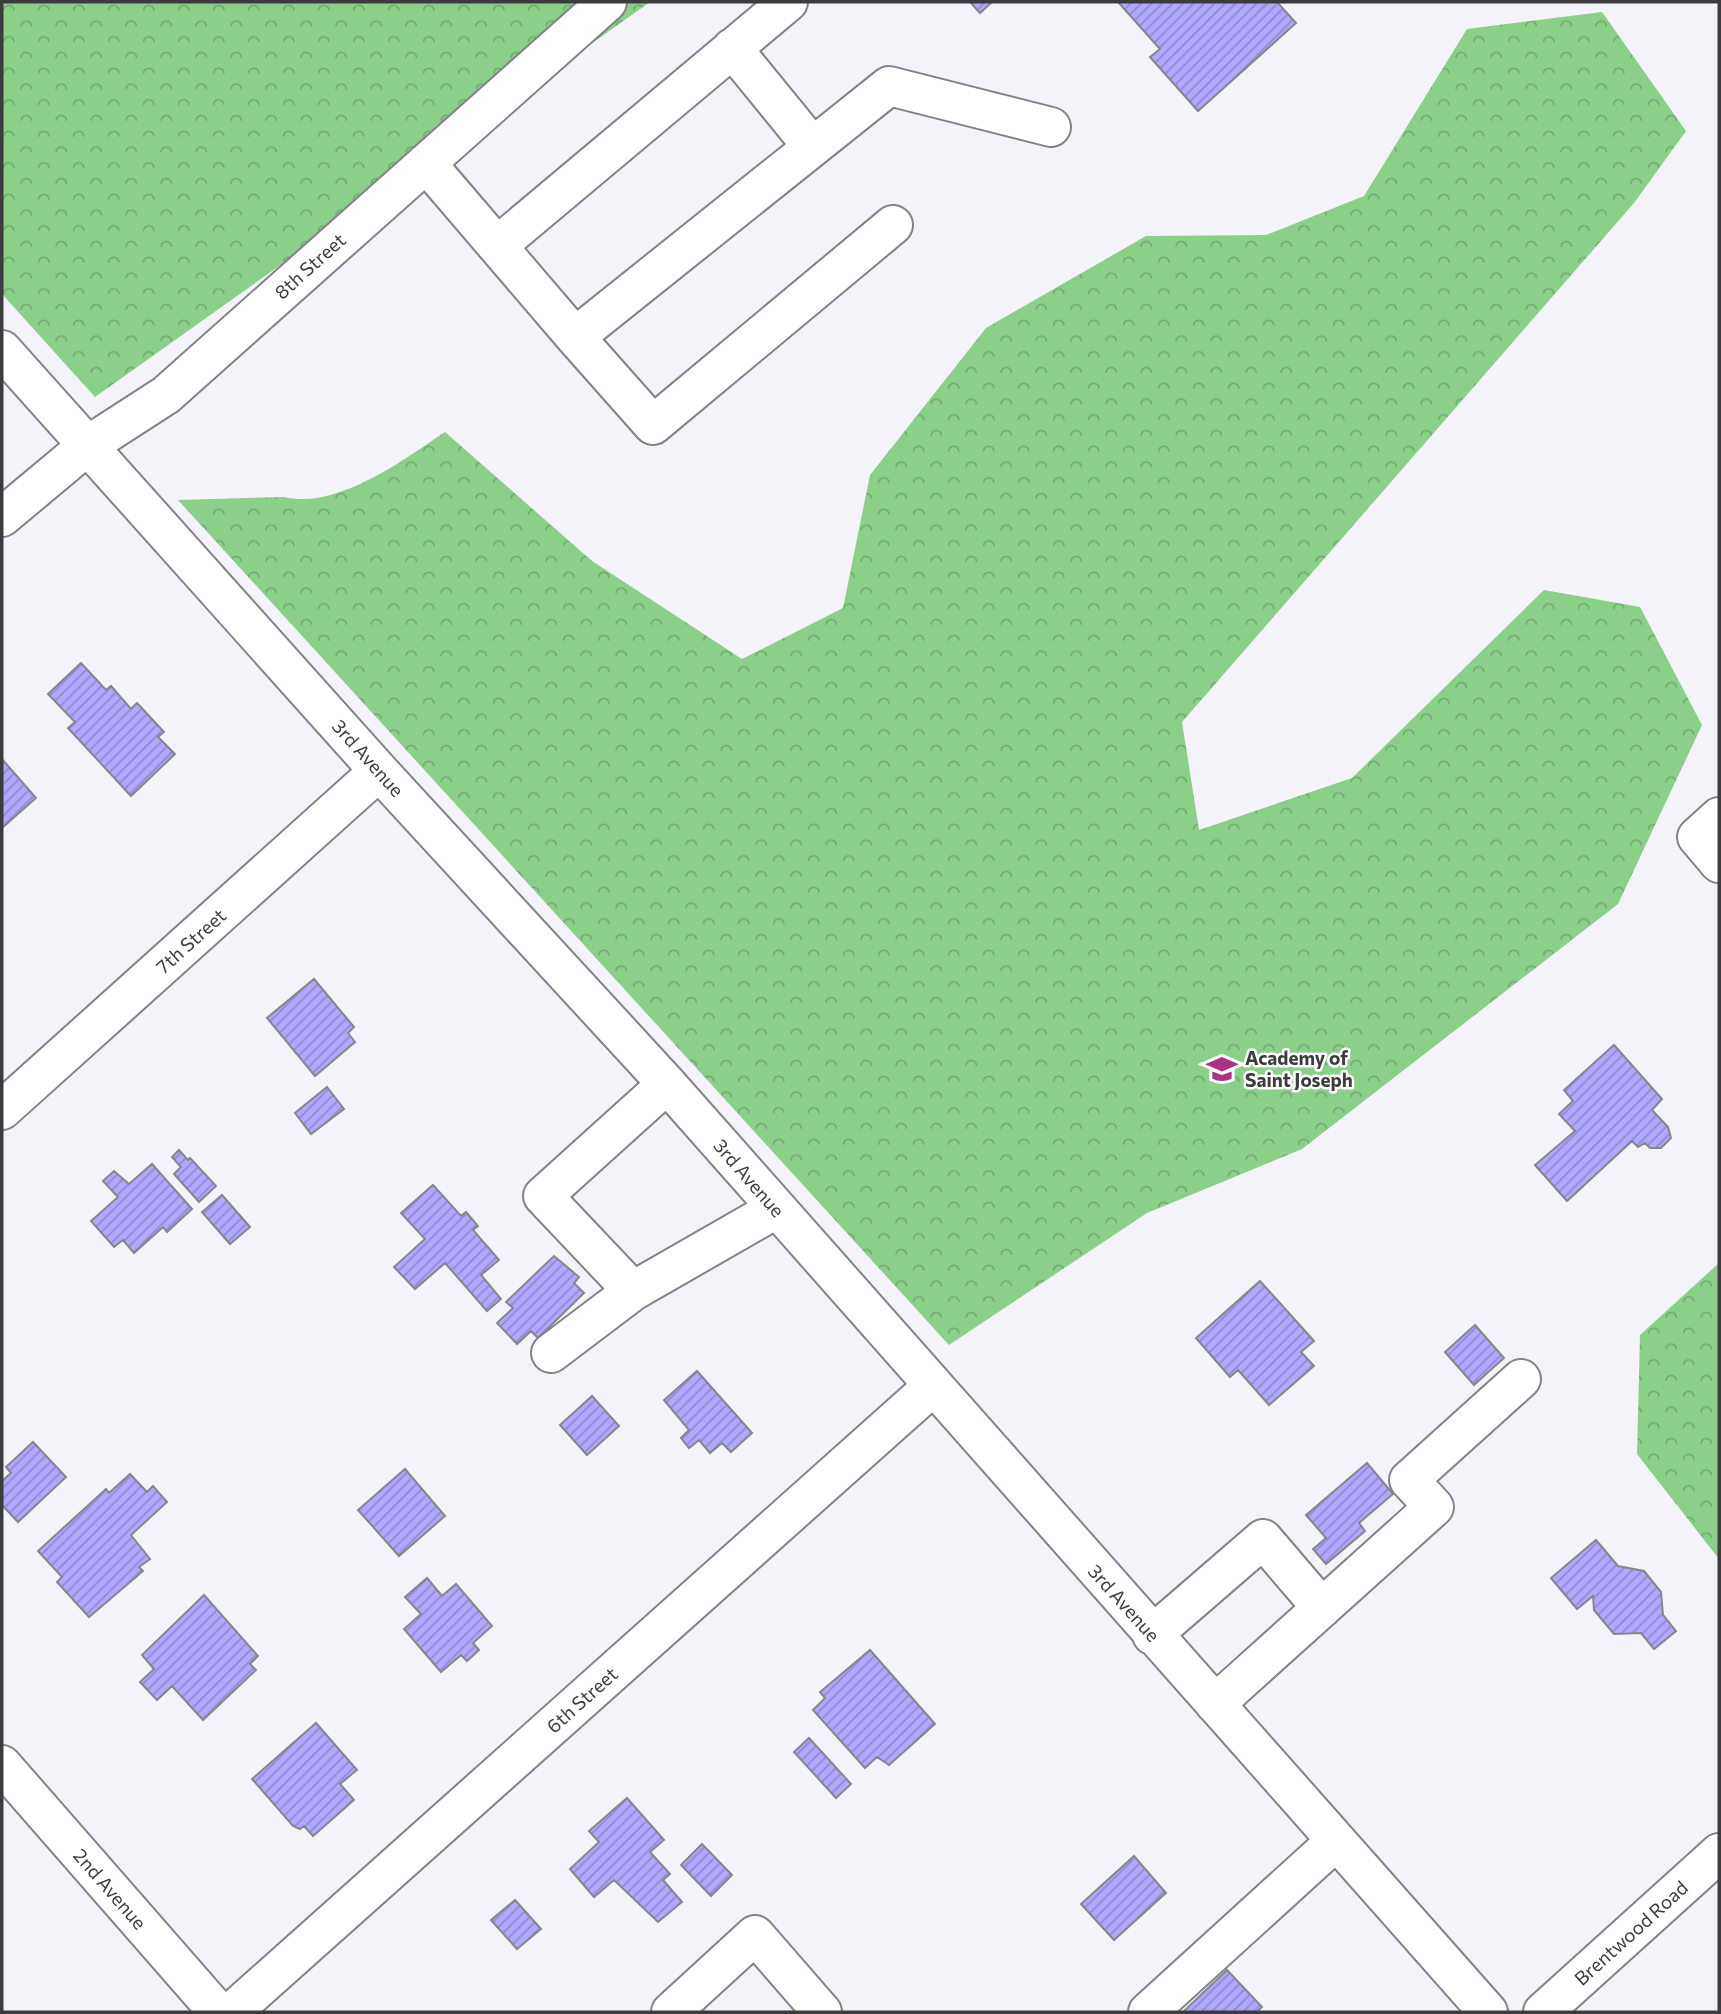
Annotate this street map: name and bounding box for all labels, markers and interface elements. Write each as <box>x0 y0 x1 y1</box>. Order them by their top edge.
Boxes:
street label: 8th Street <box>269 228 350 303</box>
street label: 3rd Avenue <box>328 714 409 801</box>
street label: 7th Street <box>151 903 230 978</box>
place label: Academy of Saint Joseph <box>1245 1046 1353 1091</box>
school or university icon: Academy of Saint Joseph <box>1205 1052 1239 1086</box>
street label: 3rd Avenue <box>709 1134 790 1221</box>
street label: 3rd Avenue <box>1084 1559 1165 1646</box>
street label: 6th Street <box>541 1662 622 1737</box>
street label: 2nd Avenue <box>69 1844 152 1934</box>
street label: Brentwood Road <box>1569 1876 1692 1990</box>

